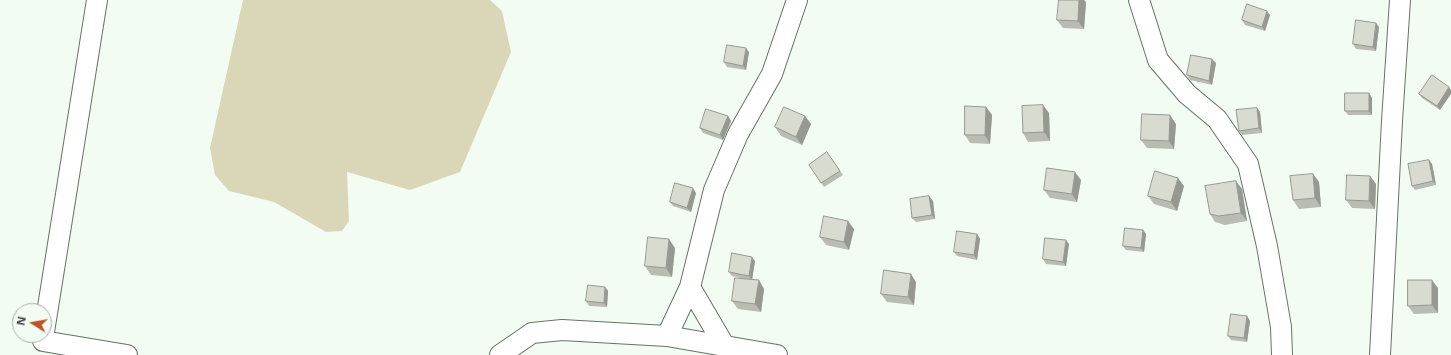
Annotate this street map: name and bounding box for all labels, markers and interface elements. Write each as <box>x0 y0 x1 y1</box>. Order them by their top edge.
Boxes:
north arrow <box>12 303 52 343</box>
text: N <box>12 315 29 327</box>

